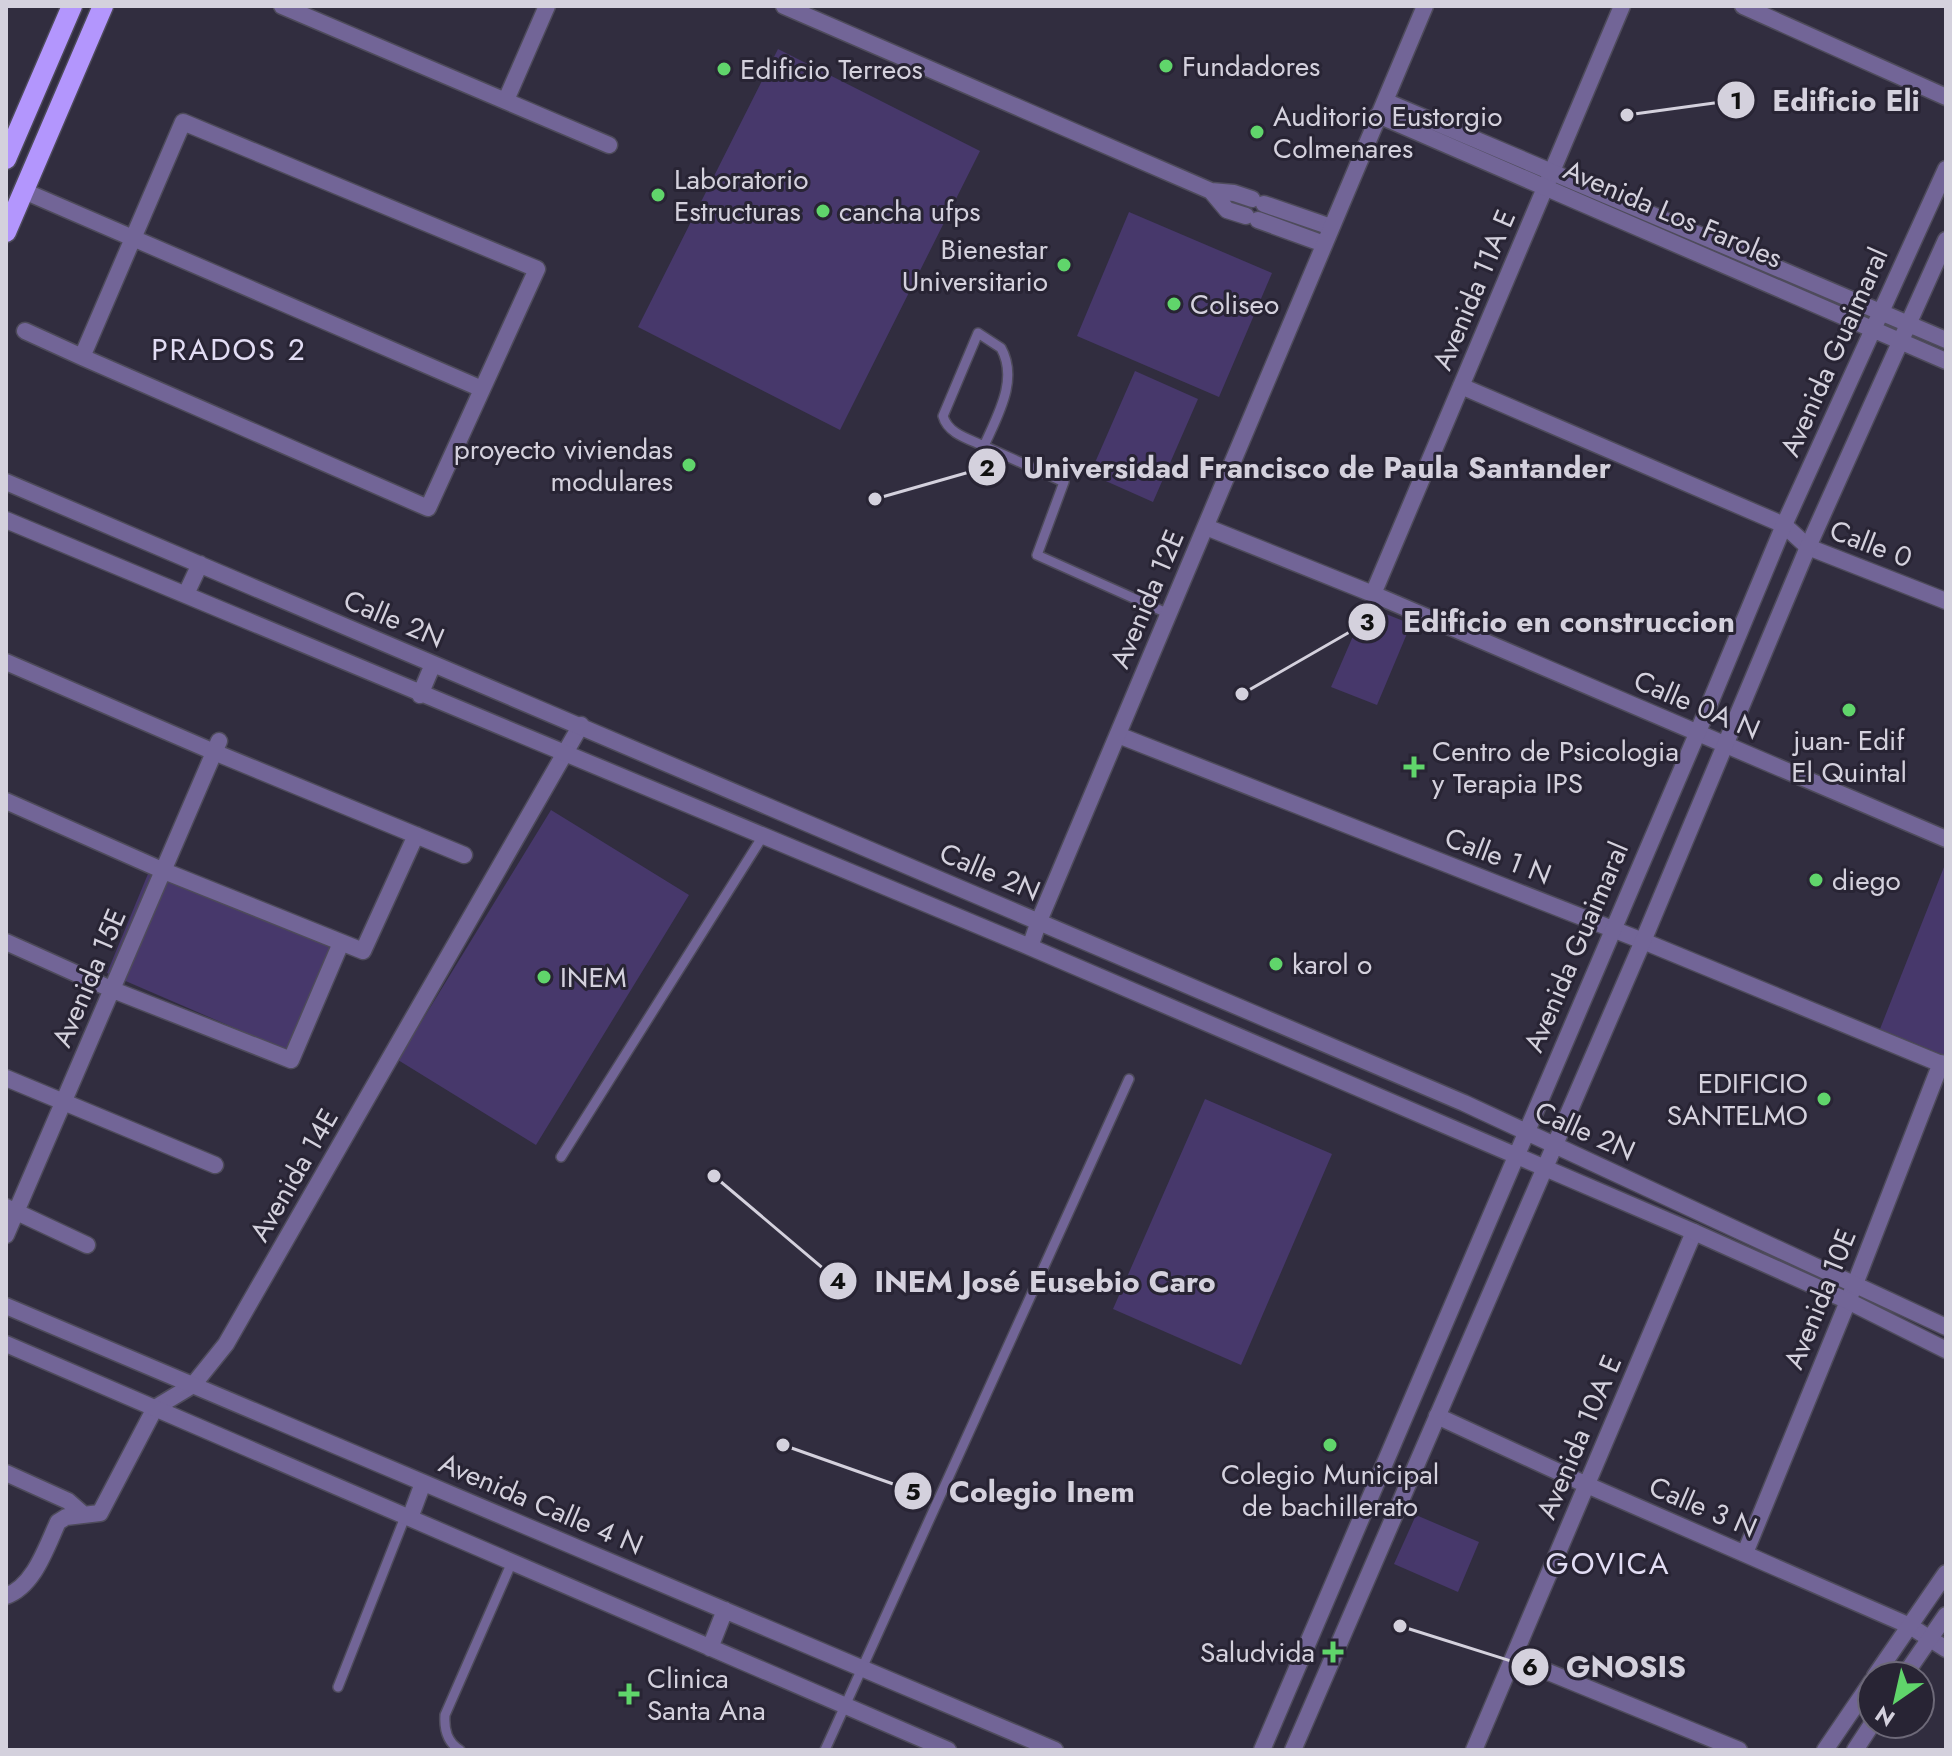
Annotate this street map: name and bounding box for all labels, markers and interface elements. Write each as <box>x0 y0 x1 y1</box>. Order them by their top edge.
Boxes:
place label: Fundadores <box>1182 46 1320 87</box>
place label: Edificio Terreos <box>740 49 923 90</box>
marker: Fundadores <box>1157 57 1175 75</box>
marker: Edificio Terreos <box>715 60 733 78</box>
callout: Edificio Eli <box>1716 73 1936 127</box>
text: Edificio Eli <box>1772 79 1920 122</box>
text: 1 <box>1730 83 1742 118</box>
place label: Auditorio Eustorgio Colmenares <box>1273 96 1503 169</box>
marker: Auditorio Eustorgio Colmenares <box>1248 123 1266 141</box>
street label: Avenida Los Faroles <box>1557 149 1789 279</box>
place label: Laboratorio Estructuras <box>674 159 809 232</box>
marker: Laboratorio Estructuras <box>649 186 667 204</box>
place label: cancha ufps <box>839 191 980 232</box>
marker: cancha ufps <box>814 202 832 220</box>
street label: Avenida 11A E <box>1422 203 1526 377</box>
place label: Bienestar Universitario <box>902 229 1048 302</box>
street label: Avenida Guaimaral <box>1769 241 1899 463</box>
marker: Bienestar Universitario <box>1055 256 1073 274</box>
place label: Coliseo <box>1190 284 1279 325</box>
marker: Coliseo <box>1165 295 1183 313</box>
district label: PRADOS 2 <box>151 328 307 371</box>
place label: proyecto viviendas modulares <box>454 429 673 502</box>
callout: Universidad Francisco de Paula Santander <box>967 440 1627 494</box>
text: Universidad Francisco de Paula Santander <box>1023 446 1612 489</box>
text: 2 <box>979 450 995 485</box>
marker: proyecto viviendas modulares <box>680 456 698 474</box>
street label: Calle 0 <box>1824 510 1918 578</box>
street label: Avenida 12E <box>1099 523 1195 675</box>
street label: Calle 2N <box>337 579 451 659</box>
callout: Edificio en construccion <box>1347 595 1751 649</box>
text: Edificio en construccion <box>1403 600 1735 643</box>
text: 3 <box>1360 604 1375 639</box>
street label: Calle 0A N <box>1627 660 1767 750</box>
marker: juan- Edif El Quintal <box>1840 701 1858 719</box>
place label: juan- Edif El Quintal <box>1791 720 1907 793</box>
place label: Centro de Psicologia y Terapia IPS <box>1432 731 1679 804</box>
marker: Centro de Psicologia y Terapia IPS <box>1403 756 1425 778</box>
street label: Calle 1 N <box>1439 817 1557 895</box>
street label: Calle 2N <box>933 832 1047 912</box>
street label: Avenida Guaimaral <box>1513 835 1639 1059</box>
place label: diego <box>1832 860 1901 901</box>
marker: diego <box>1807 871 1825 889</box>
street label: Avenida 15E <box>41 902 137 1054</box>
place label: karol o <box>1292 944 1372 985</box>
marker: karol o <box>1267 955 1285 973</box>
place label: INEM <box>560 957 627 998</box>
marker: INEM <box>535 968 553 986</box>
place label: EDIFICIO SANTELMO <box>1667 1063 1808 1136</box>
marker: EDIFICIO SANTELMO <box>1815 1090 1833 1108</box>
street label: Calle 2N <box>1528 1091 1642 1171</box>
street label: Avenida 14E <box>239 1101 349 1249</box>
street label: Avenida 10E <box>1773 1223 1867 1375</box>
callout: INEM José Eusebio Caro <box>818 1254 1231 1308</box>
text: INEM José Eusebio Caro <box>874 1260 1216 1303</box>
text: 4 <box>830 1263 846 1298</box>
street label: Avenida 10A E <box>1526 1348 1632 1526</box>
marker: Colegio Municipal de bachillerato <box>1321 1436 1339 1454</box>
street label: Avenida Calle 4 N <box>433 1443 649 1565</box>
place label: Colegio Municipal de bachillerato <box>1221 1454 1439 1527</box>
callout: Colegio Inem <box>893 1464 1151 1518</box>
street label: Calle 3 N <box>1643 1466 1763 1548</box>
text: Colegio Inem <box>949 1470 1135 1513</box>
text: 5 <box>905 1474 921 1509</box>
district label: GOVICA <box>1545 1542 1671 1585</box>
place label: Saludvida <box>1200 1632 1315 1673</box>
callout: GNOSIS <box>1510 1640 1702 1694</box>
marker: Saludvida <box>1322 1641 1344 1663</box>
text: GNOSIS <box>1566 1645 1686 1688</box>
text: 6 <box>1522 1649 1538 1684</box>
place label: Clinica Santa Ana <box>647 1658 766 1731</box>
north arrow <box>1856 1660 1936 1740</box>
marker: Clinica Santa Ana <box>618 1683 640 1705</box>
text: N <box>1869 1698 1901 1735</box>

